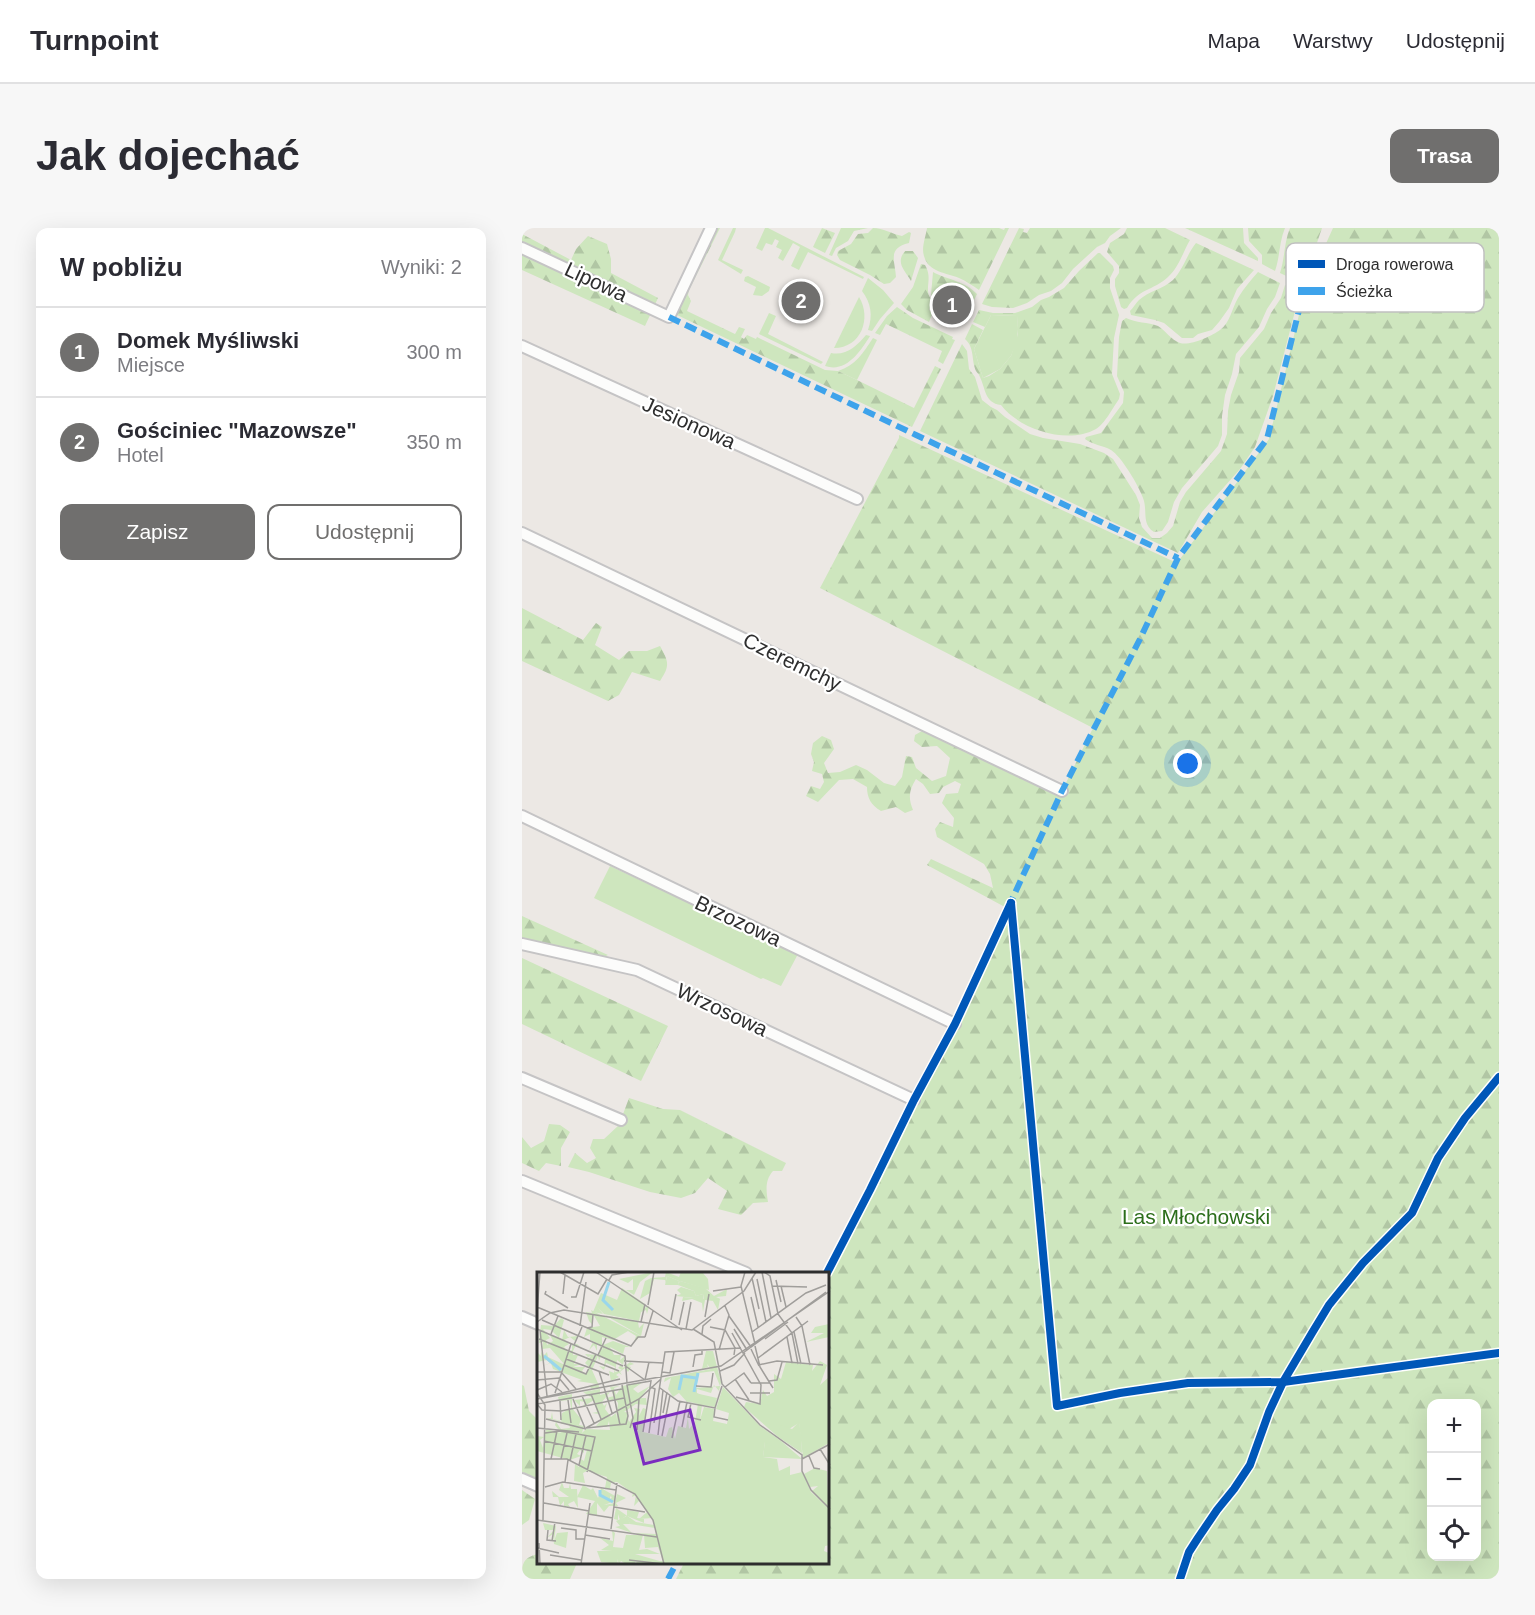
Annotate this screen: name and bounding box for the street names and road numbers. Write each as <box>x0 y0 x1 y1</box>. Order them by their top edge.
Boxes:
street label: Lipowa <box>561 257 632 306</box>
street label: Jesionowa <box>639 392 739 453</box>
street label: Czeremchy <box>739 628 845 695</box>
street label: Brzozowa <box>692 891 785 951</box>
street label: Wrzosowa <box>673 978 772 1041</box>

